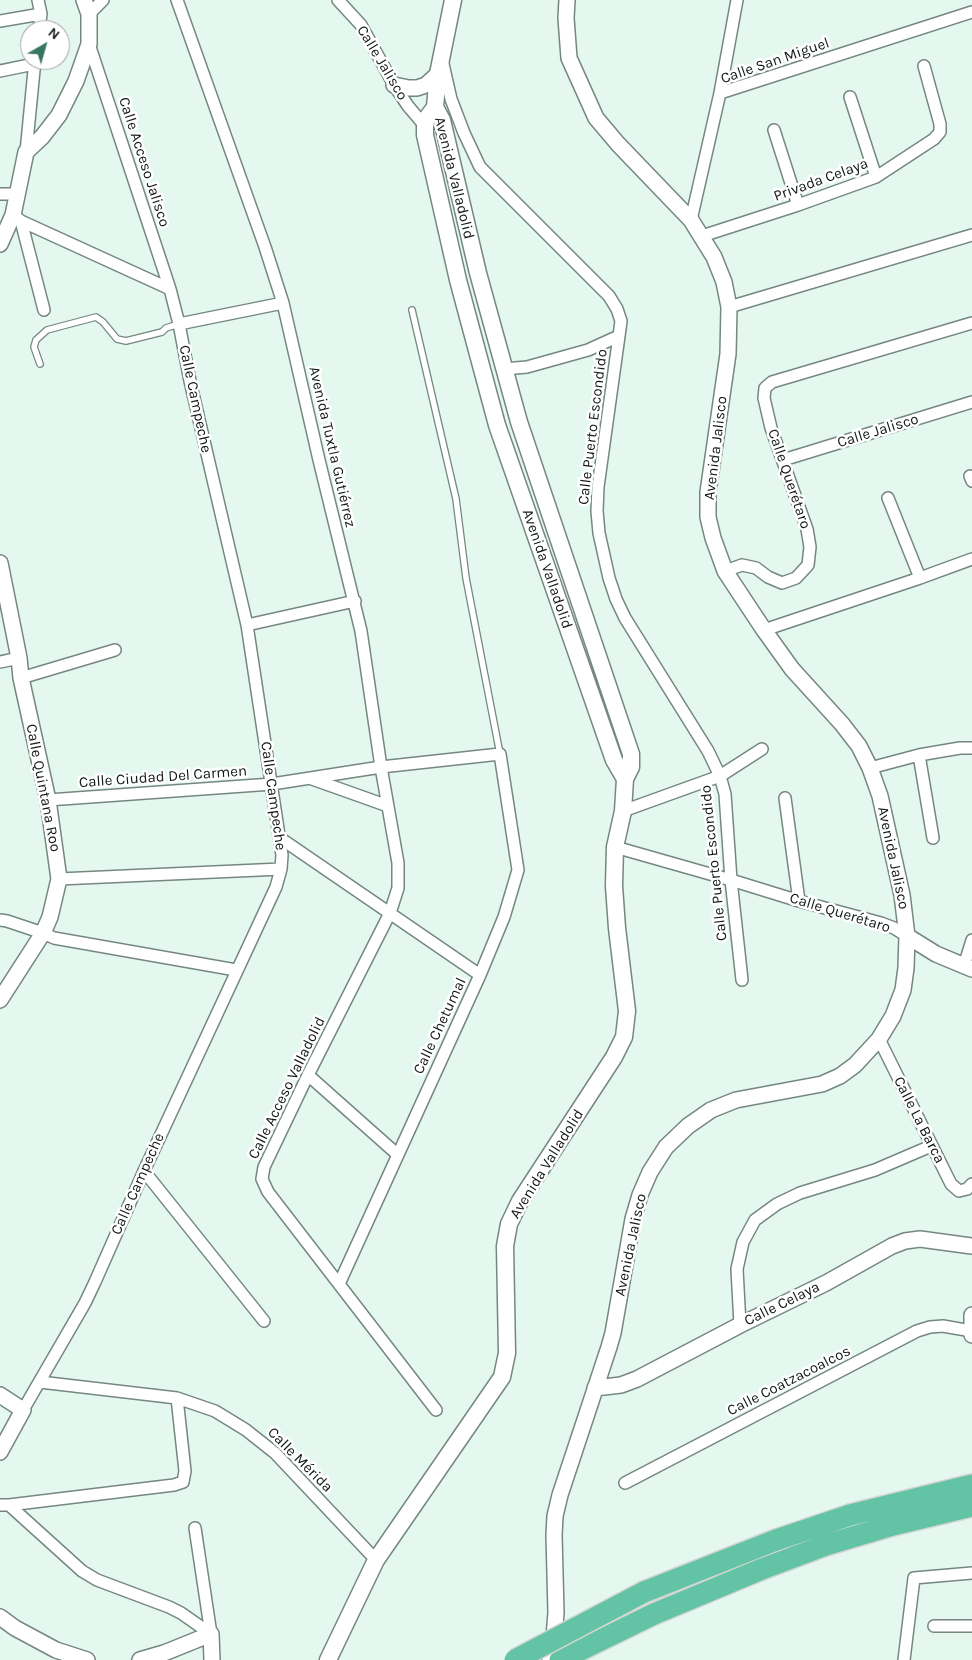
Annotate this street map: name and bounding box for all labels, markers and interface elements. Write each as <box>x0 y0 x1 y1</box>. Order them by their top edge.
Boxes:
north arrow <box>20 20 70 70</box>
street label: Calle Jalisco <box>353 22 411 104</box>
text: N <box>45 24 63 43</box>
street label: Calle San Miguel <box>718 34 832 88</box>
street label: Calle Acceso Jalisco <box>115 95 173 229</box>
street label: Avenida Valladolid <box>430 115 478 241</box>
street label: Privada Celaya <box>771 155 871 205</box>
street label: Calle Campeche <box>175 344 215 454</box>
street label: Calle Puerto Escondido <box>575 348 611 506</box>
street label: Avenida Tuxtla Gutiérrez <box>305 365 359 529</box>
street label: Avenida Jalisco <box>701 395 731 501</box>
street label: Calle Jalisco <box>835 410 921 452</box>
street label: Calle Querétaro <box>764 427 814 531</box>
street label: Avenida Valladolid <box>518 507 576 631</box>
street label: Calle Quintana Roo <box>22 723 64 853</box>
street label: Calle Campeche <box>256 740 290 852</box>
street label: Calle Ciudad Del Carmen <box>78 762 248 792</box>
street label: Calle Puerto Escondido <box>697 784 731 942</box>
street label: Avenida Jalisco <box>873 805 913 911</box>
street label: Calle Querétaro <box>787 889 893 937</box>
street label: Calle Chetumal <box>410 975 470 1077</box>
street label: Calle Acceso Valladolid <box>245 1014 329 1162</box>
street label: Calle La Barca <box>889 1074 949 1166</box>
street label: Avenida Valladolid <box>506 1106 588 1222</box>
street label: Calle Campeche <box>107 1130 169 1238</box>
street label: Avenida Jalisco <box>611 1192 651 1298</box>
street label: Calle Celaya <box>741 1278 823 1330</box>
street label: Calle Coatzacoalcos <box>724 1342 854 1420</box>
street label: Calle Mérida <box>264 1424 336 1496</box>

